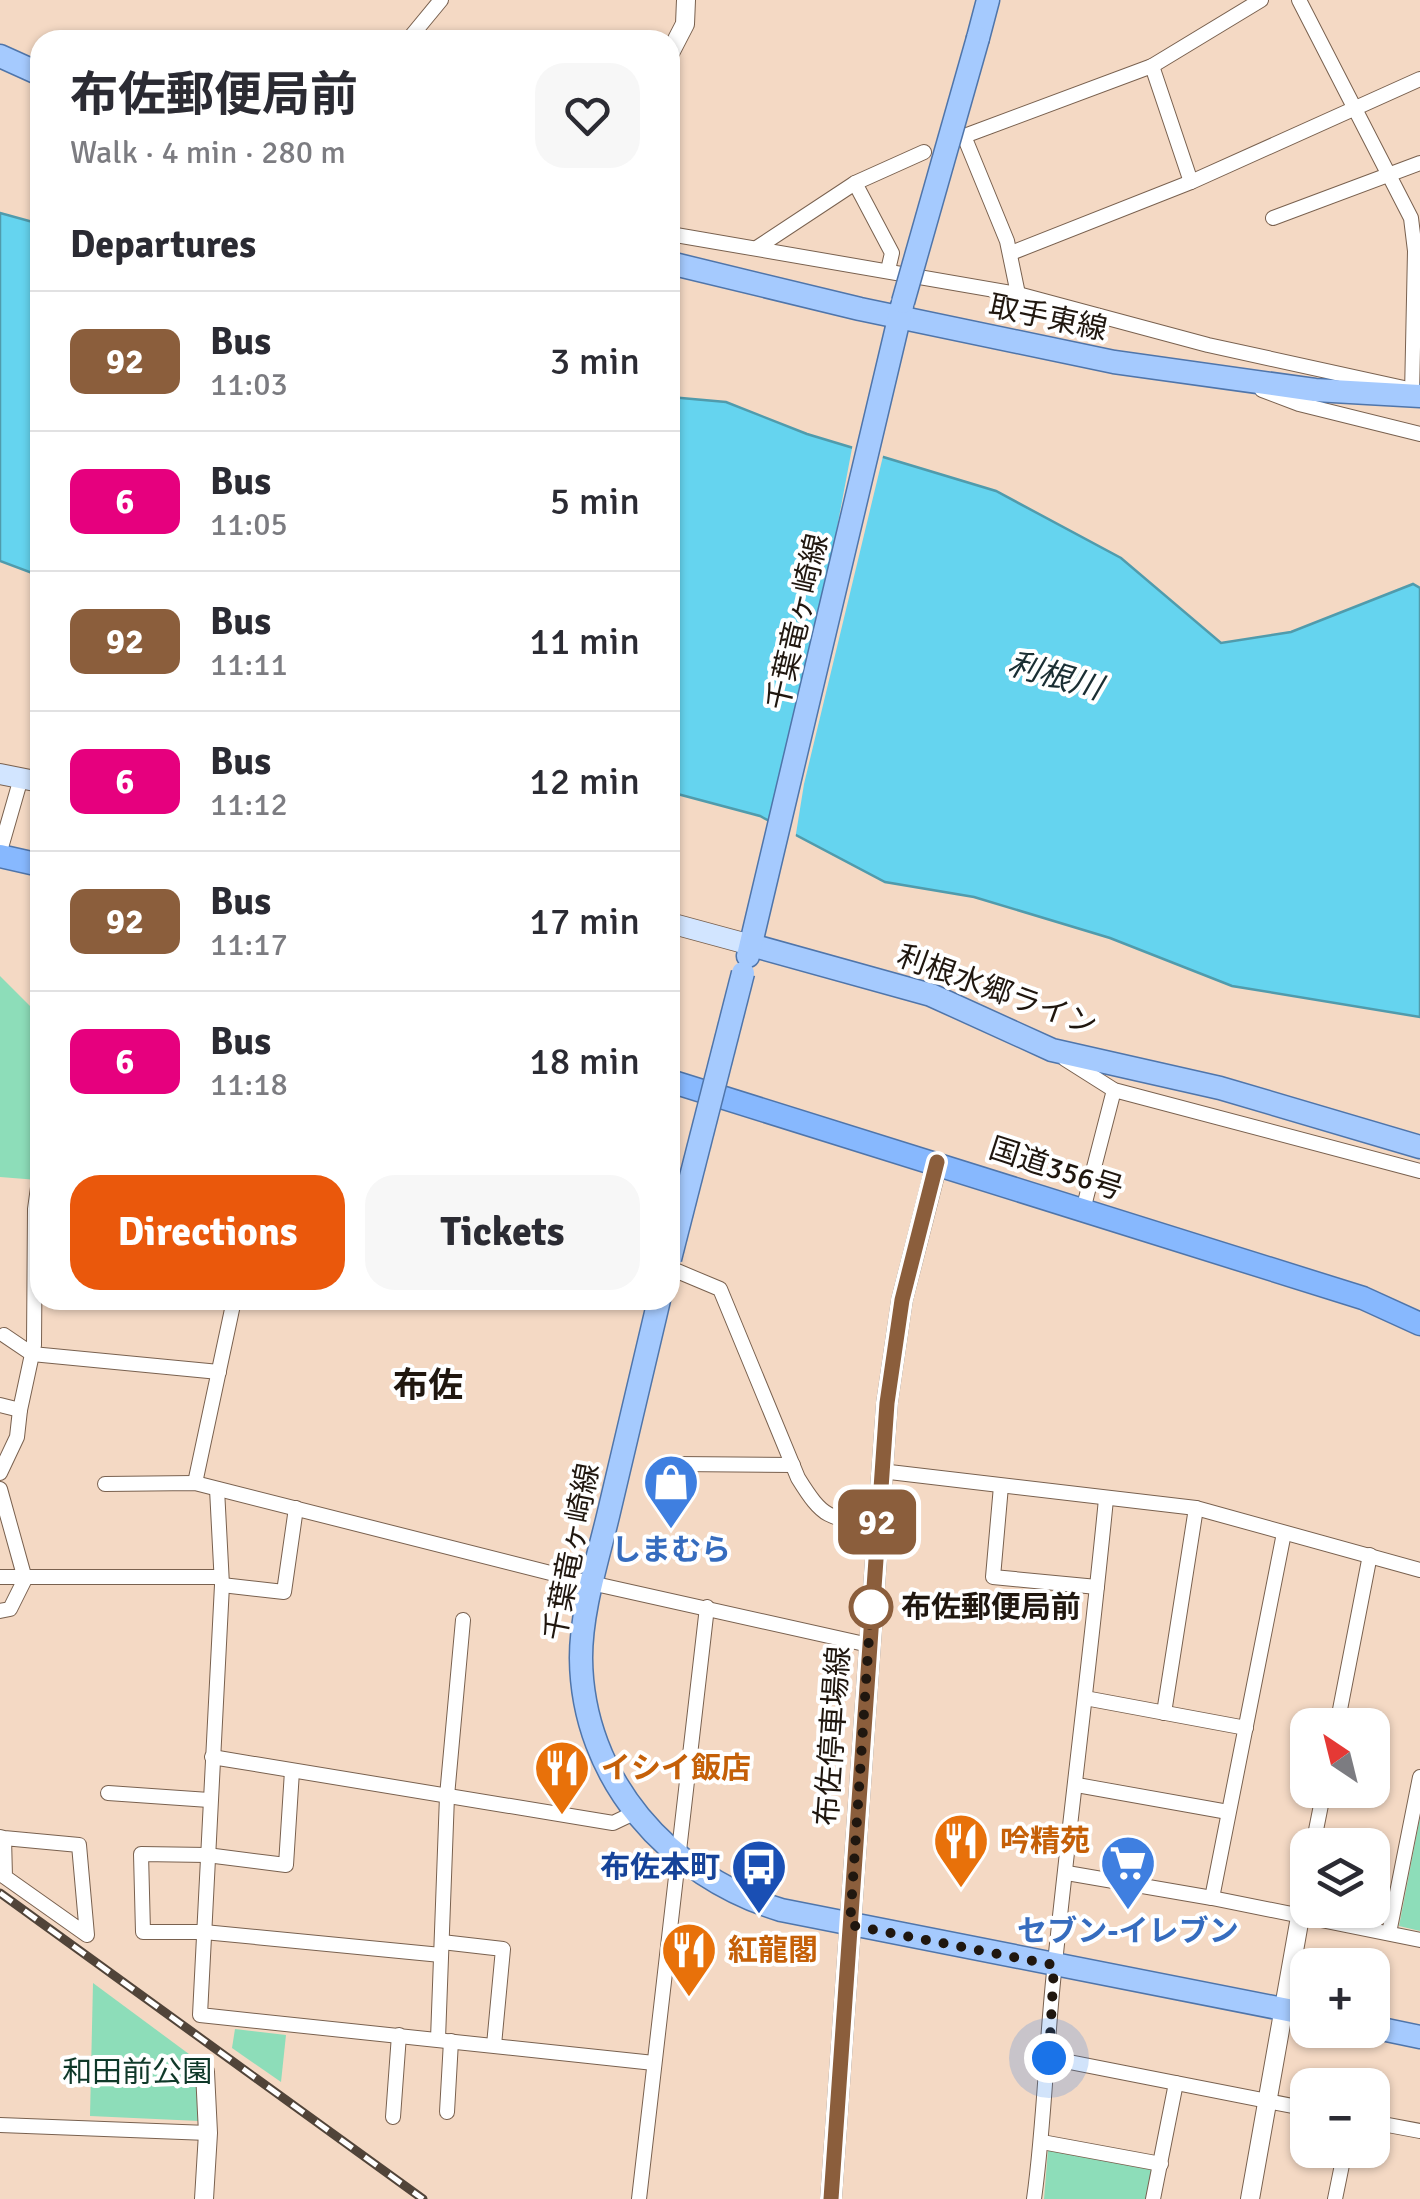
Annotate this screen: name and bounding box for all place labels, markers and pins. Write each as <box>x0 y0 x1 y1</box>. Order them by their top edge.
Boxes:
shop icon: しまむら <box>641 1452 701 1531</box>
place label: しまむら <box>611 1532 731 1569</box>
marker: 布佐郵便局前 <box>850 1586 892 1628</box>
place label: 布佐郵便局前 <box>901 1589 1081 1626</box>
restaurant icon: イシイ飯店 <box>532 1738 592 1817</box>
place label: イシイ飯店 <box>601 1750 751 1787</box>
restaurant icon: 吟精苑 <box>931 1811 991 1890</box>
place label: 吟精苑 <box>1000 1823 1090 1860</box>
supermarket icon: セブン-イレブン <box>1098 1833 1158 1912</box>
bus stop icon: 布佐本町 <box>729 1837 789 1916</box>
place label: 布佐本町 <box>600 1849 720 1886</box>
place label: セブン-イレブン <box>1017 1913 1239 1950</box>
restaurant icon: 紅龍閣 <box>659 1920 719 1999</box>
place label: 紅龍閣 <box>728 1932 818 1969</box>

